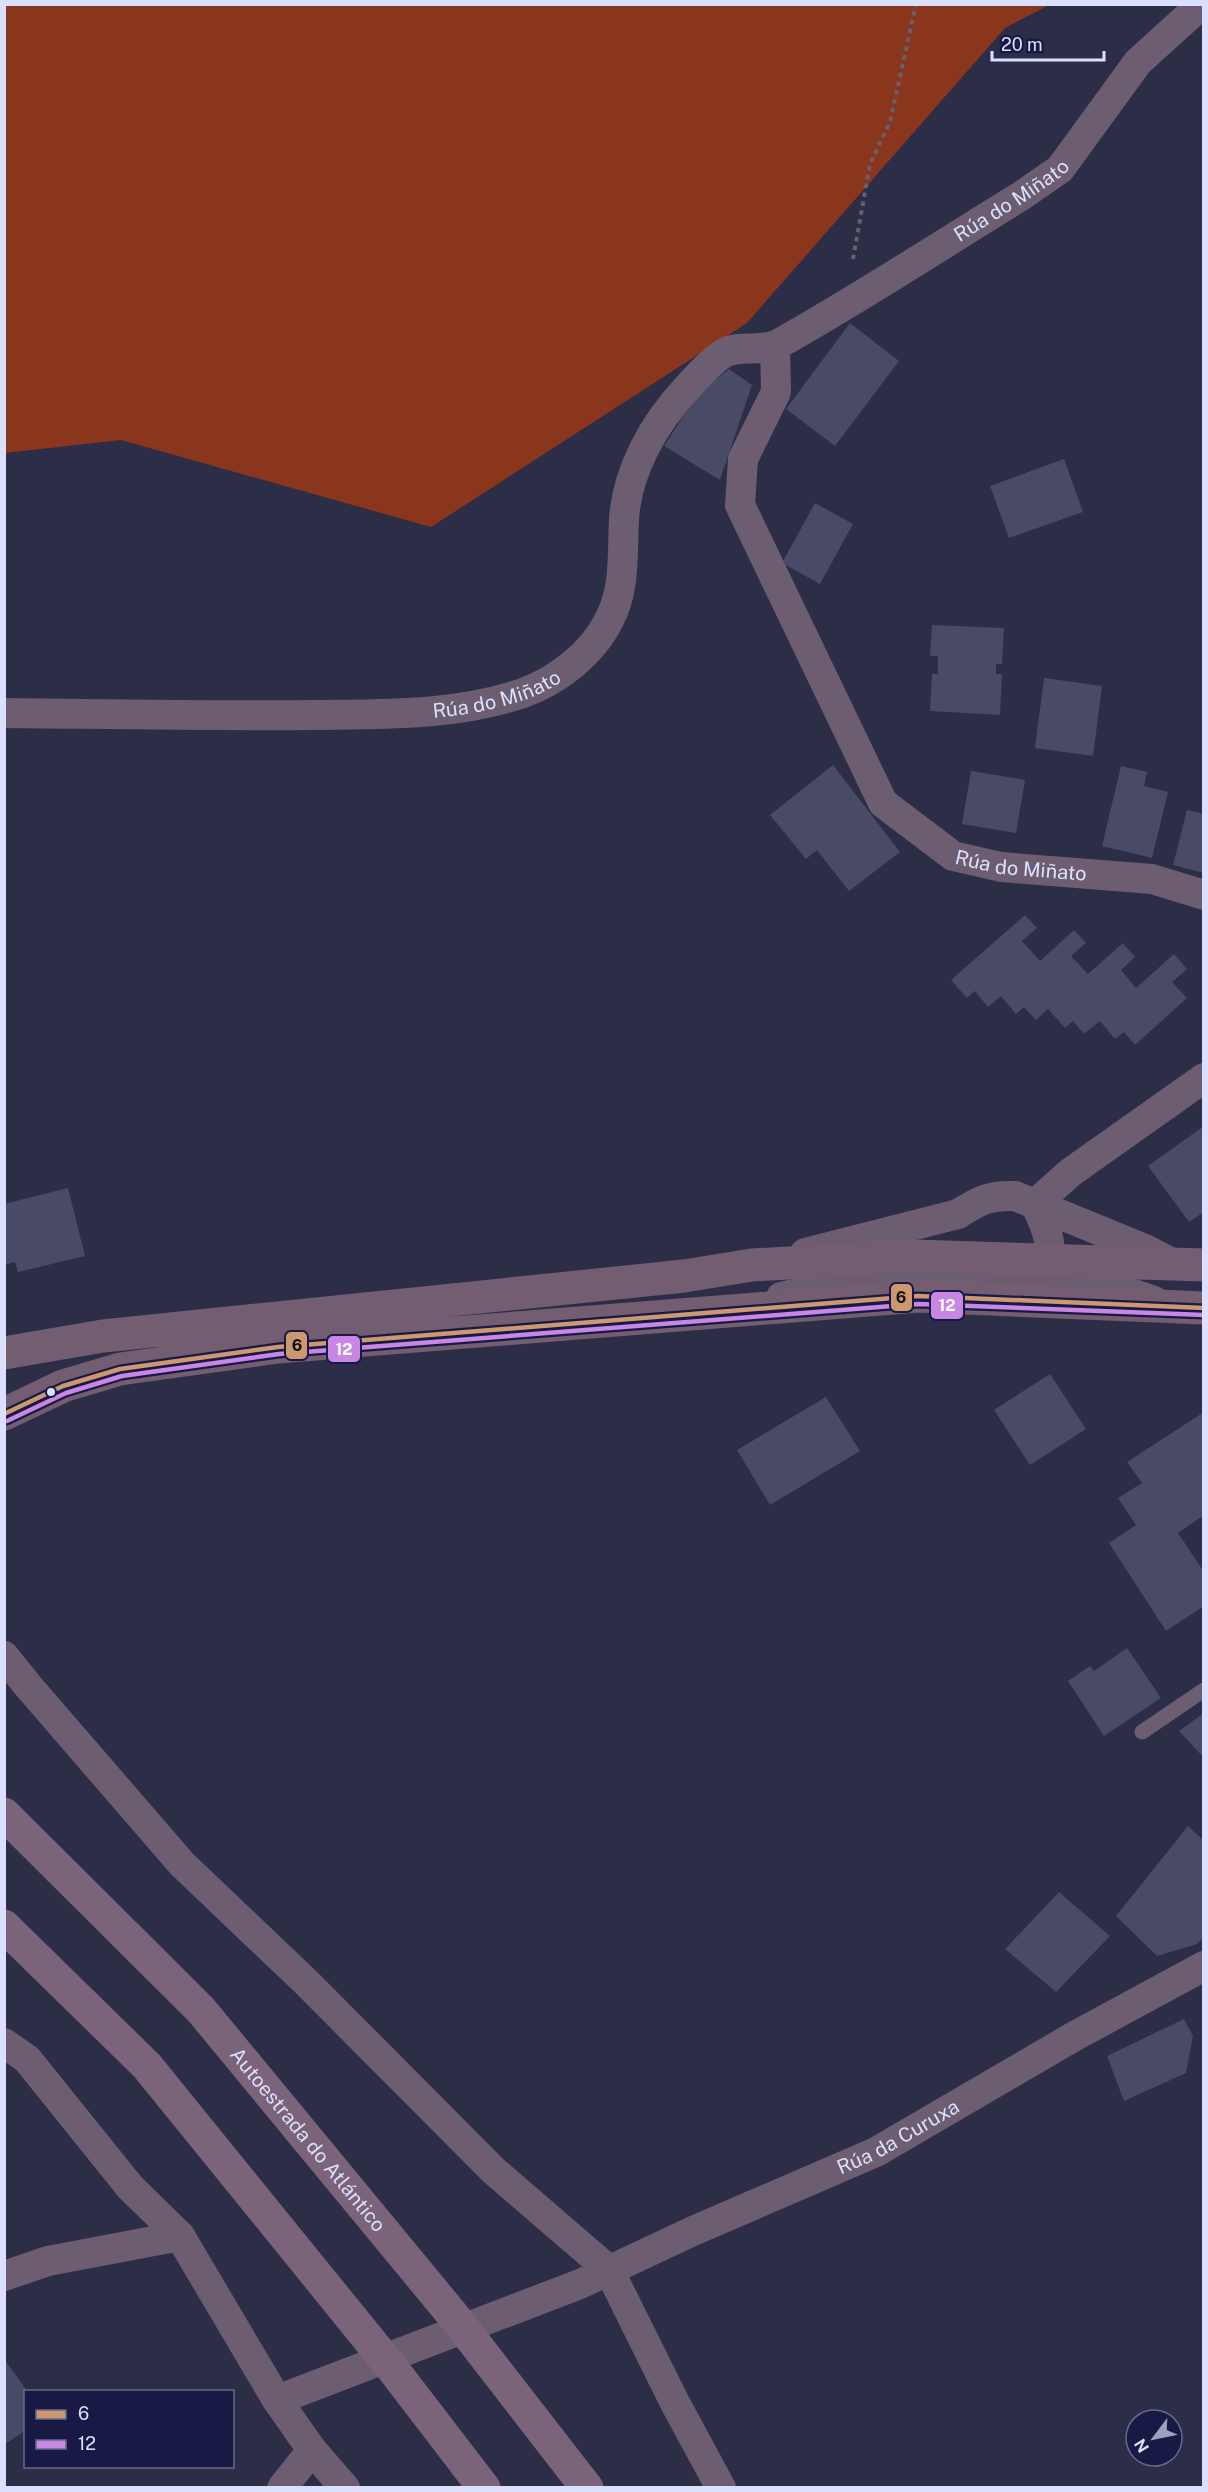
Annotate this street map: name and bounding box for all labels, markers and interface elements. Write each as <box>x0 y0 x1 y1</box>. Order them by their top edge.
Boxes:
scale bar <box>992 24 1104 62</box>
text: 20 m <box>1001 34 1043 55</box>
street label: Rúa do Miñato <box>949 155 1075 247</box>
street label: Rúa do Miñato <box>431 665 565 723</box>
street label: Rúa do Miñato <box>953 845 1088 886</box>
line badge: 6 <box>890 1283 913 1312</box>
text: 6 <box>896 1288 906 1307</box>
line badge: 12 <box>930 1291 964 1320</box>
text: 12 <box>938 1296 956 1315</box>
line badge: 6 <box>285 1331 308 1360</box>
line badge: 12 <box>327 1335 361 1363</box>
text: 6 <box>292 1336 302 1355</box>
text: 12 <box>335 1340 353 1359</box>
unlabelled marker <box>45 1386 57 1398</box>
street label: Autoestrada do Atlántico <box>225 2043 391 2237</box>
street label: Rúa da Curuxa <box>833 2094 963 2179</box>
legend <box>24 2390 234 2468</box>
text: 6 <box>78 2403 89 2424</box>
north arrow <box>1124 2408 1184 2468</box>
text: 12 <box>78 2433 96 2454</box>
text: N <box>1130 2435 1153 2456</box>

